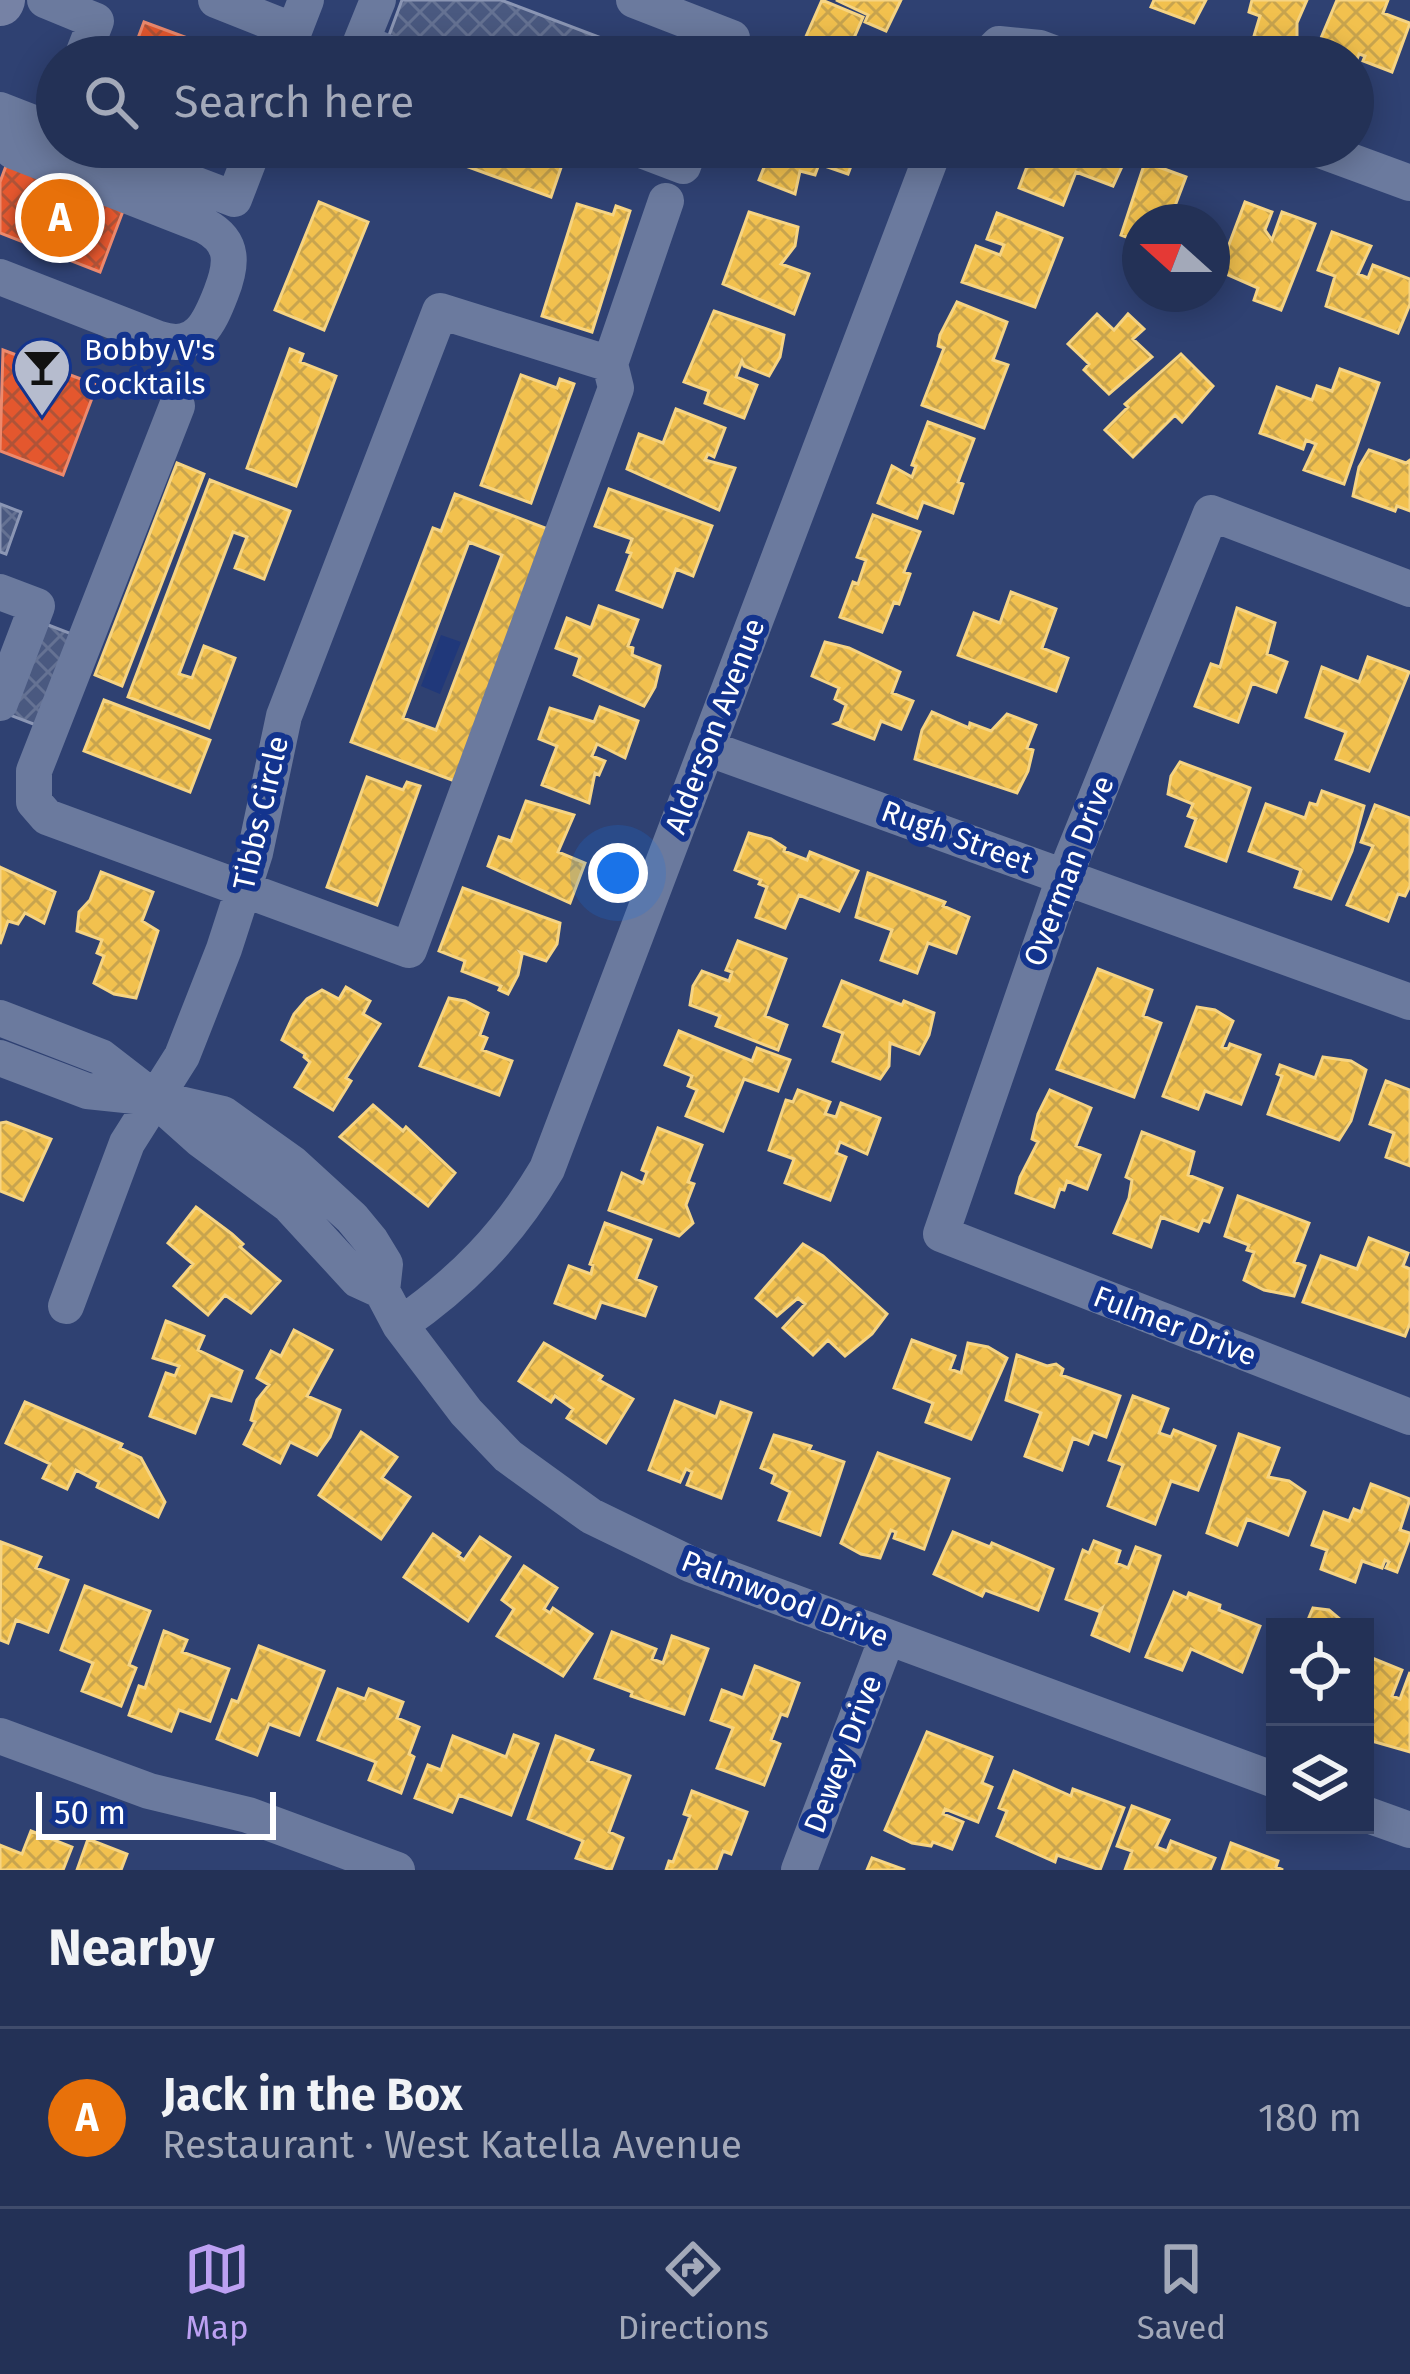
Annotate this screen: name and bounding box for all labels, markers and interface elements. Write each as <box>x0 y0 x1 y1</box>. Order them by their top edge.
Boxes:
search box <box>36 36 1374 168</box>
icon: search <box>78 69 144 135</box>
text: Search here <box>174 75 414 129</box>
pin: A <box>21 173 99 263</box>
north arrow <box>1122 204 1230 312</box>
place label: Bobby V's Cocktails <box>84 332 215 402</box>
bar icon: Bobby V's Cocktails <box>11 336 73 418</box>
street label: Alderson Avenue <box>657 613 773 839</box>
street label: Tibbs Circle <box>226 733 296 893</box>
street label: Overman Drive <box>1016 771 1122 971</box>
street label: Rugh Street <box>877 793 1038 881</box>
your location <box>588 843 648 903</box>
street label: Fulmer Drive <box>1088 1278 1262 1374</box>
street label: Palmwood Drive <box>676 1543 894 1655</box>
map controls <box>1266 1618 1374 1834</box>
button: locate <box>1266 1618 1374 1726</box>
street label: Dewey Drive <box>796 1670 890 1838</box>
button: layers <box>1266 1726 1374 1834</box>
scale bar <box>36 1786 276 1839</box>
text: 50 m <box>54 1793 126 1833</box>
text: Nearby <box>48 1917 214 1979</box>
text: Jack in the Box <box>162 2068 463 2122</box>
text: A <box>75 2095 99 2141</box>
text: 180 m <box>1258 2095 1362 2141</box>
text: Restaurant · West Katella Avenue <box>162 2122 742 2168</box>
tab: Map <box>184 2236 250 2348</box>
tab: Directions <box>618 2236 769 2348</box>
tab: Saved <box>1137 2236 1226 2348</box>

